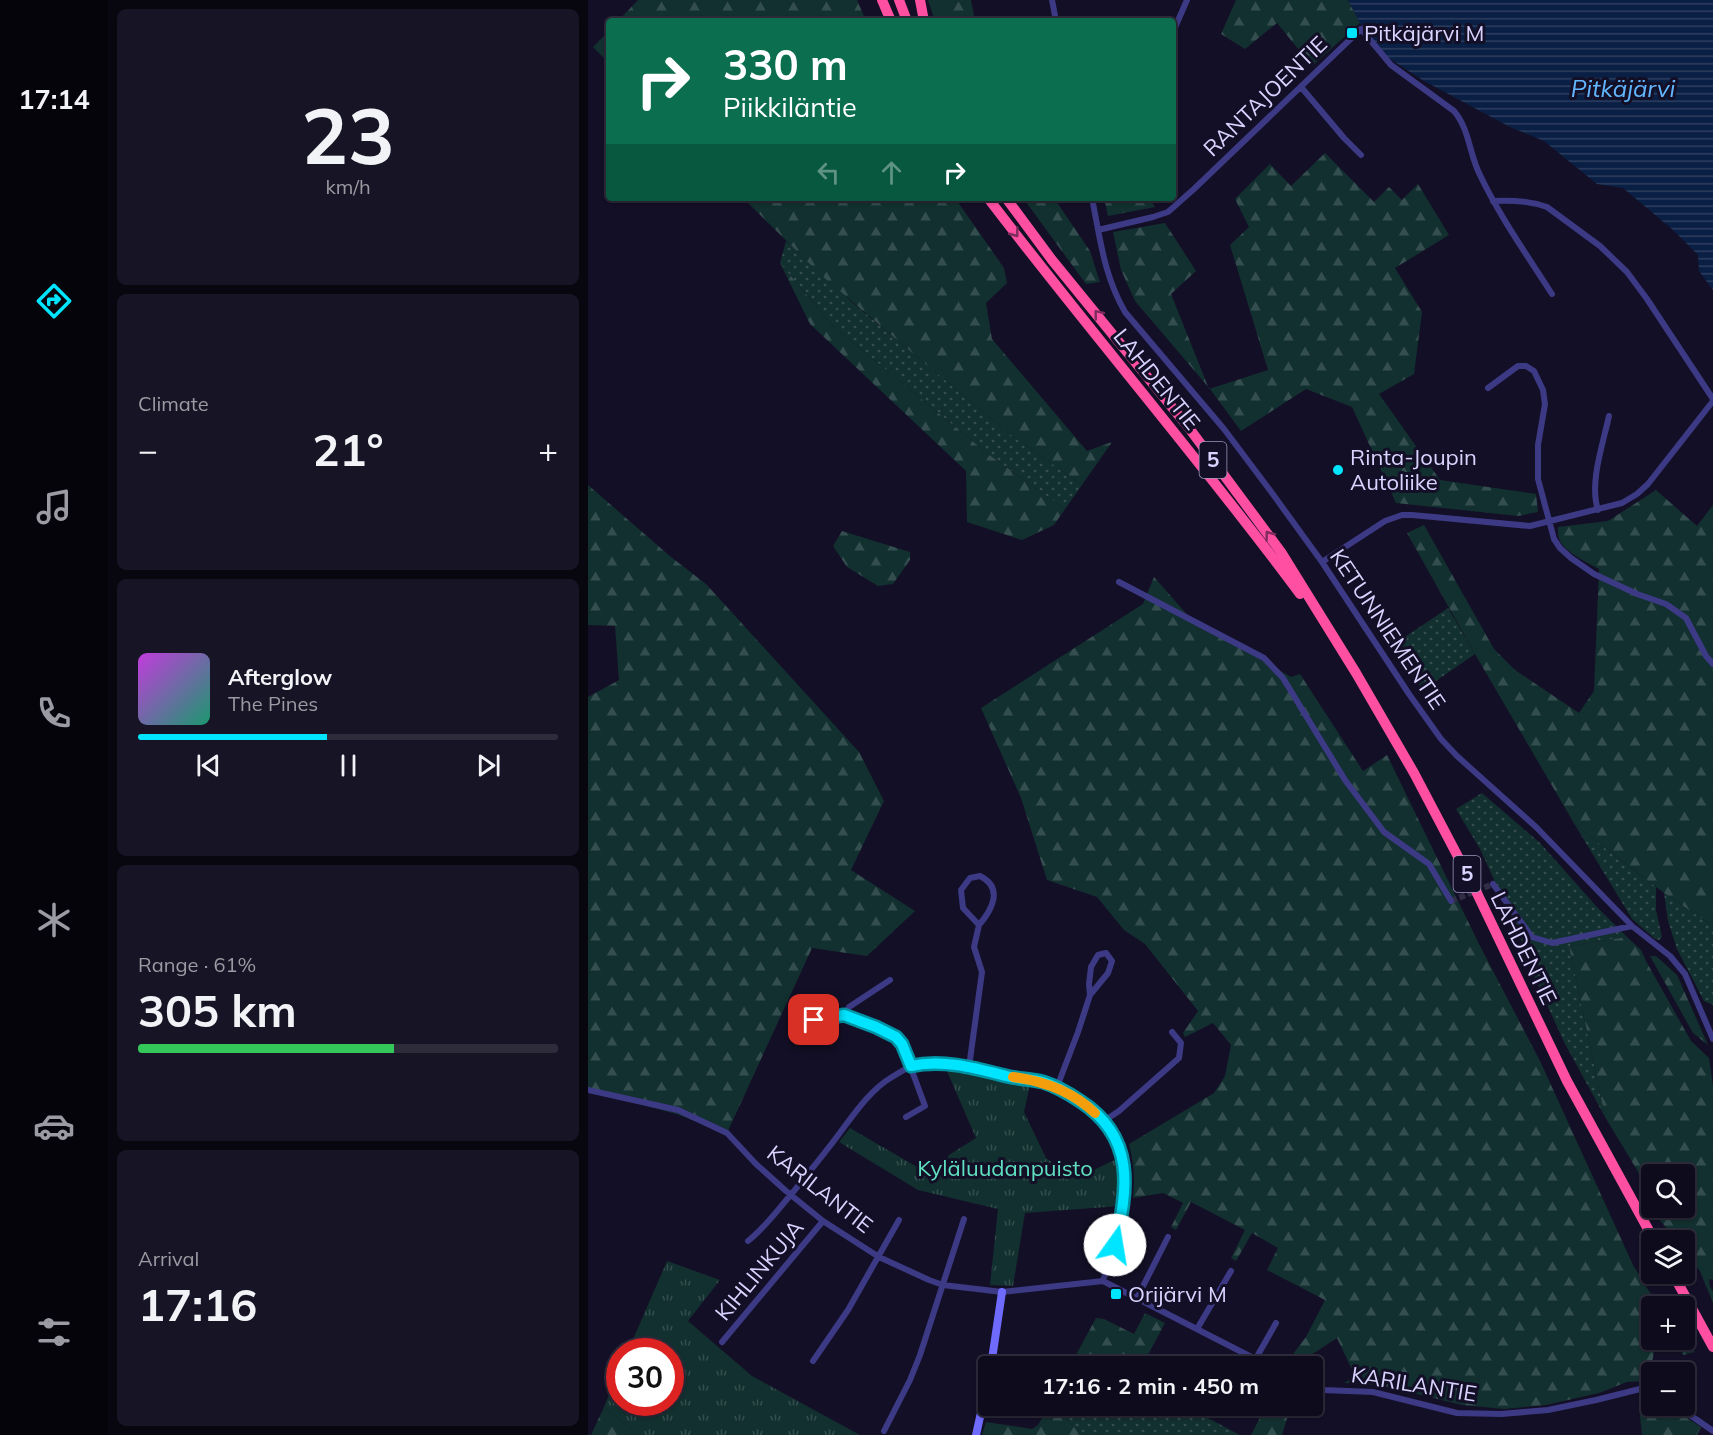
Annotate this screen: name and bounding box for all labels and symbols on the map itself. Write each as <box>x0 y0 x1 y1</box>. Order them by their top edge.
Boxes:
place label: Pitkäjärvi M <box>1364 19 1484 47</box>
marker: Pitkäjärvi M <box>1345 26 1359 40</box>
street label: RANTAJOENTIE <box>1197 30 1333 162</box>
water label: Pitkäjärvi <box>1571 73 1676 103</box>
one-way arrow <box>1008 227 1019 238</box>
one-way arrow <box>1094 310 1105 321</box>
street label: LAHDENTIE <box>1108 323 1206 435</box>
road number: 5 <box>1200 442 1226 478</box>
place label: Rinta-Joupin Autoliike <box>1350 443 1477 496</box>
marker: Rinta-Joupin Autoliike <box>1331 463 1345 477</box>
one-way arrow <box>1265 530 1276 541</box>
street label: KETUNNIEMENTIE <box>1324 543 1452 715</box>
road number: 5 <box>1454 856 1480 892</box>
street label: LAHDENTIE <box>1485 887 1563 1009</box>
pin <box>788 994 839 1045</box>
street label: KARILANTIE <box>762 1139 878 1239</box>
park label: Kyläluudanpuisto <box>917 1154 1093 1182</box>
position arrow <box>1083 1213 1147 1277</box>
street label: KIHLINKUJA <box>709 1214 809 1326</box>
place label: Orijärvi M <box>1128 1280 1227 1308</box>
marker: Orijärvi M <box>1109 1287 1123 1301</box>
speed limit sign: 30 <box>606 1338 684 1416</box>
street label: KARILANTIE <box>1349 1360 1479 1408</box>

